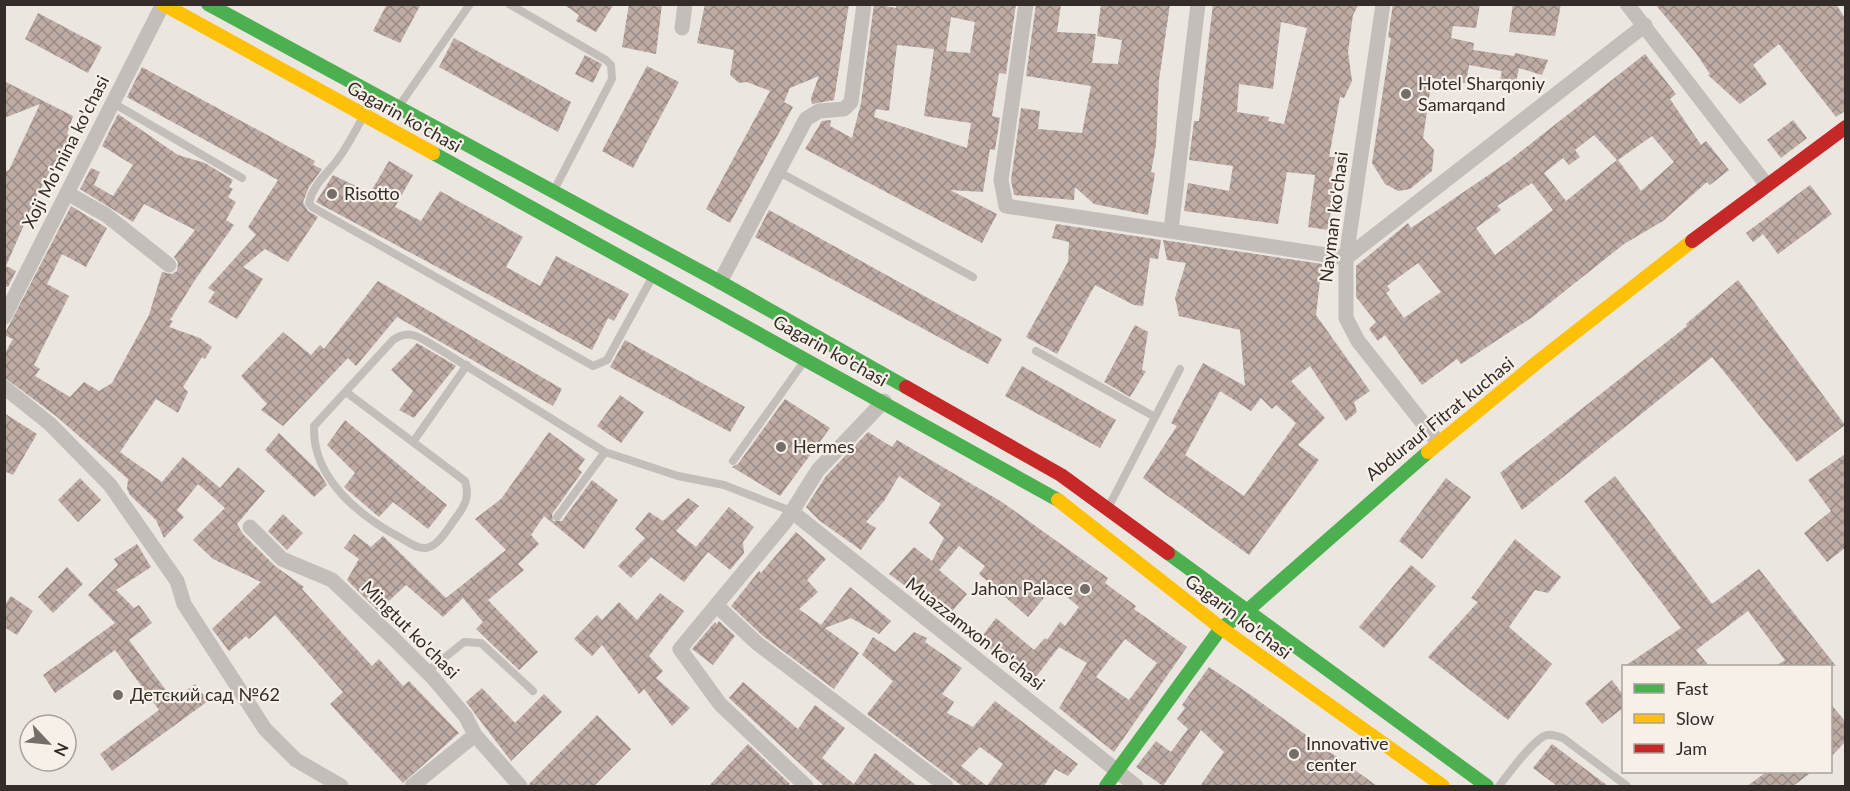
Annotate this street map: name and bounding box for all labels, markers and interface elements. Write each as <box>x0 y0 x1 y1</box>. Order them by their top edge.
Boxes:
street label: Xoji Mo'mina ko'chasi <box>17 71 113 232</box>
place label: Hotel Sharqoniy Samarqand <box>1418 72 1546 115</box>
street label: Gagarin ko'chasi <box>343 76 466 157</box>
marker: Hotel Sharqoniy Samarqand <box>1399 87 1413 101</box>
street label: Nayman ko'chasi <box>1314 150 1352 283</box>
place label: Risotto <box>344 182 400 204</box>
marker: Risotto <box>325 187 339 201</box>
street label: Gagarin ko'chasi <box>769 310 892 391</box>
street label: Abdurauf Fitrat kuchasi <box>1361 352 1518 485</box>
place label: Hermes <box>793 435 855 457</box>
marker: Hermes <box>774 440 788 454</box>
street label: Gagarin ko'chasi <box>1181 569 1296 663</box>
street label: Muazzamxon ko'chasi <box>902 572 1050 694</box>
street label: Mingtut ko'chasi <box>357 576 464 683</box>
place label: Jahon Palace <box>971 577 1073 599</box>
marker: Jahon Palace <box>1078 582 1092 596</box>
legend <box>1622 665 1832 773</box>
text: Fast <box>1676 677 1709 699</box>
place label: Детский сад №62 <box>130 683 280 705</box>
marker: Детский сад №62 <box>111 688 125 702</box>
text: Slow <box>1676 707 1714 729</box>
north arrow <box>18 713 78 773</box>
place label: Innovative center <box>1306 732 1389 775</box>
text: Jam <box>1676 737 1707 759</box>
text: N <box>51 740 73 759</box>
marker: Innovative center <box>1287 747 1301 761</box>

